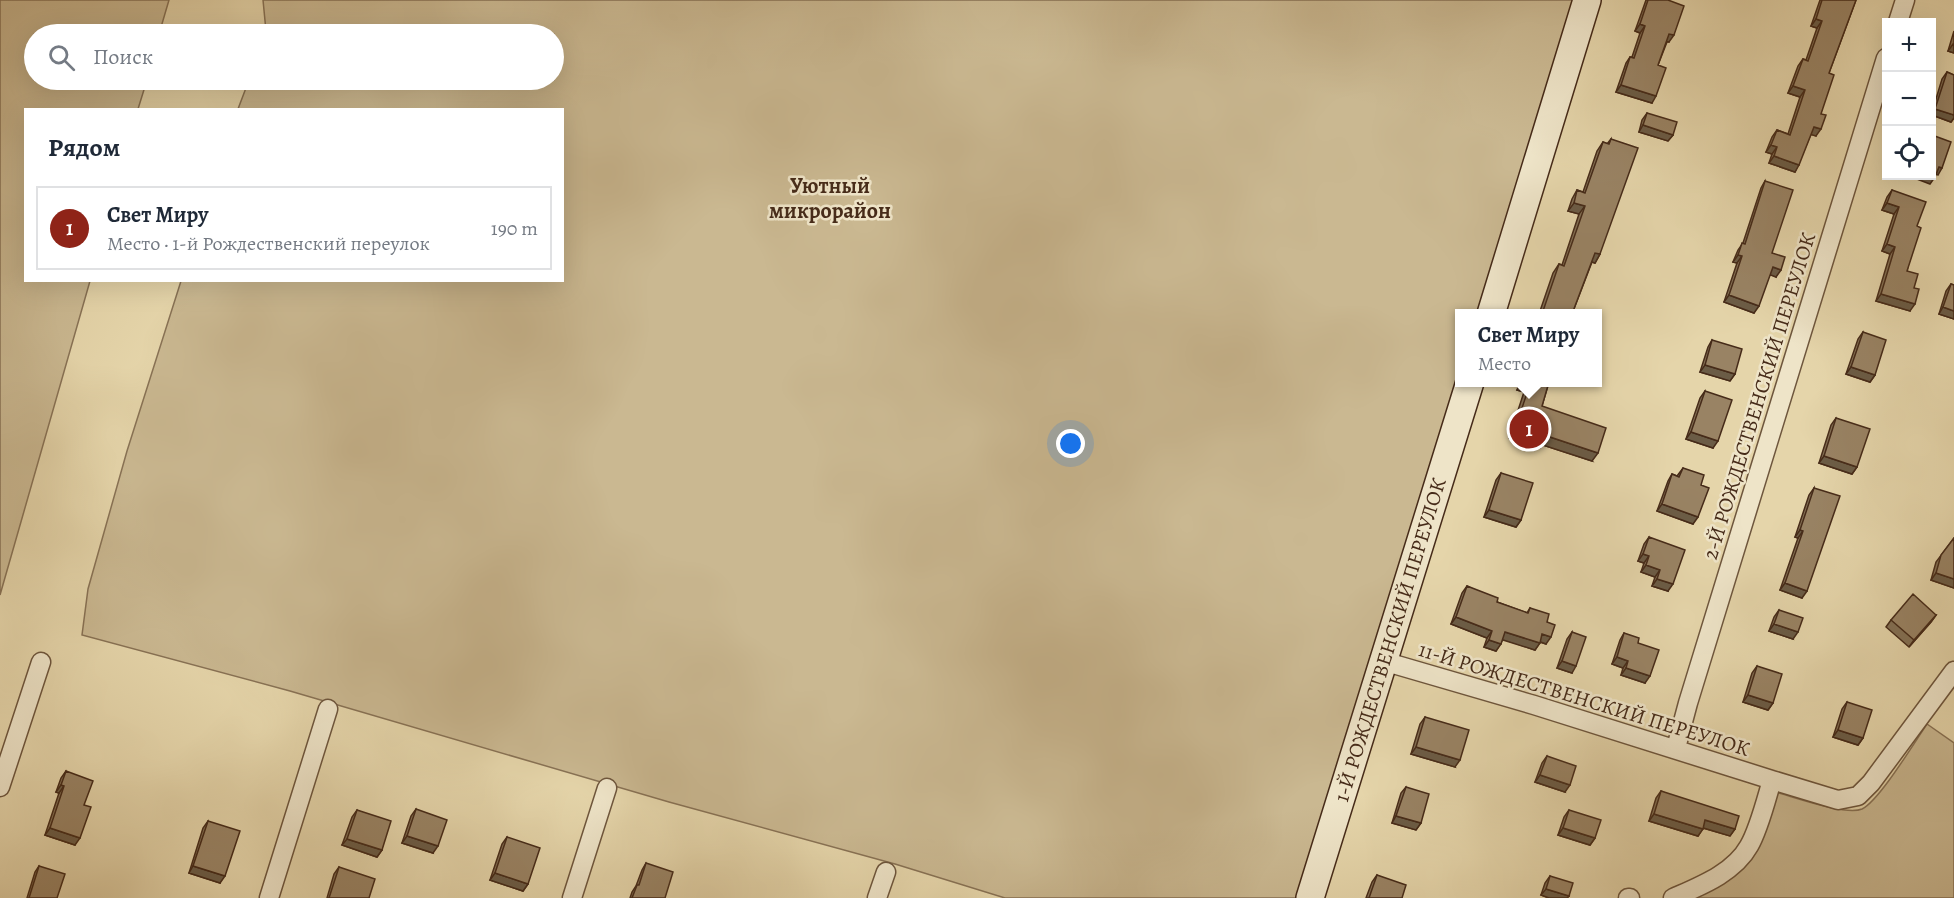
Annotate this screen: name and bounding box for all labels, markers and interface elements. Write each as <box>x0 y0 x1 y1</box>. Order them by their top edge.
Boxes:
map controls <box>1882 18 1936 180</box>
button: + <box>1882 18 1936 72</box>
search box <box>24 24 564 90</box>
icon: search <box>45 41 78 74</box>
text: Поиск <box>93 42 153 72</box>
button: − <box>1882 72 1936 126</box>
button: locate <box>1882 126 1936 180</box>
text: Рядом <box>48 130 120 165</box>
district label: Уютный микрорайон <box>769 171 891 226</box>
text: Свет Миру <box>107 200 209 230</box>
text: 1 <box>66 215 73 242</box>
text: 190 m <box>491 215 538 242</box>
street label: 2-Й РОЖДЕСТВЕНСКИЙ ПЕРЕУЛОК <box>1696 229 1822 563</box>
text: Место · 1-й Рождественский переулок <box>107 230 430 257</box>
popup <box>1455 309 1602 387</box>
text: Свет Миру <box>1478 320 1579 350</box>
text: Место <box>1478 350 1531 377</box>
pin: 1 <box>1510 406 1549 452</box>
your location <box>1056 429 1085 458</box>
street label: 1-Й РОЖДЕСТВЕНСКИЙ ПЕРЕУЛОК <box>1327 474 1453 805</box>
street label: 11-Й РОЖДЕСТВЕНСКИЙ ПЕРЕУЛОК <box>1415 635 1753 763</box>

